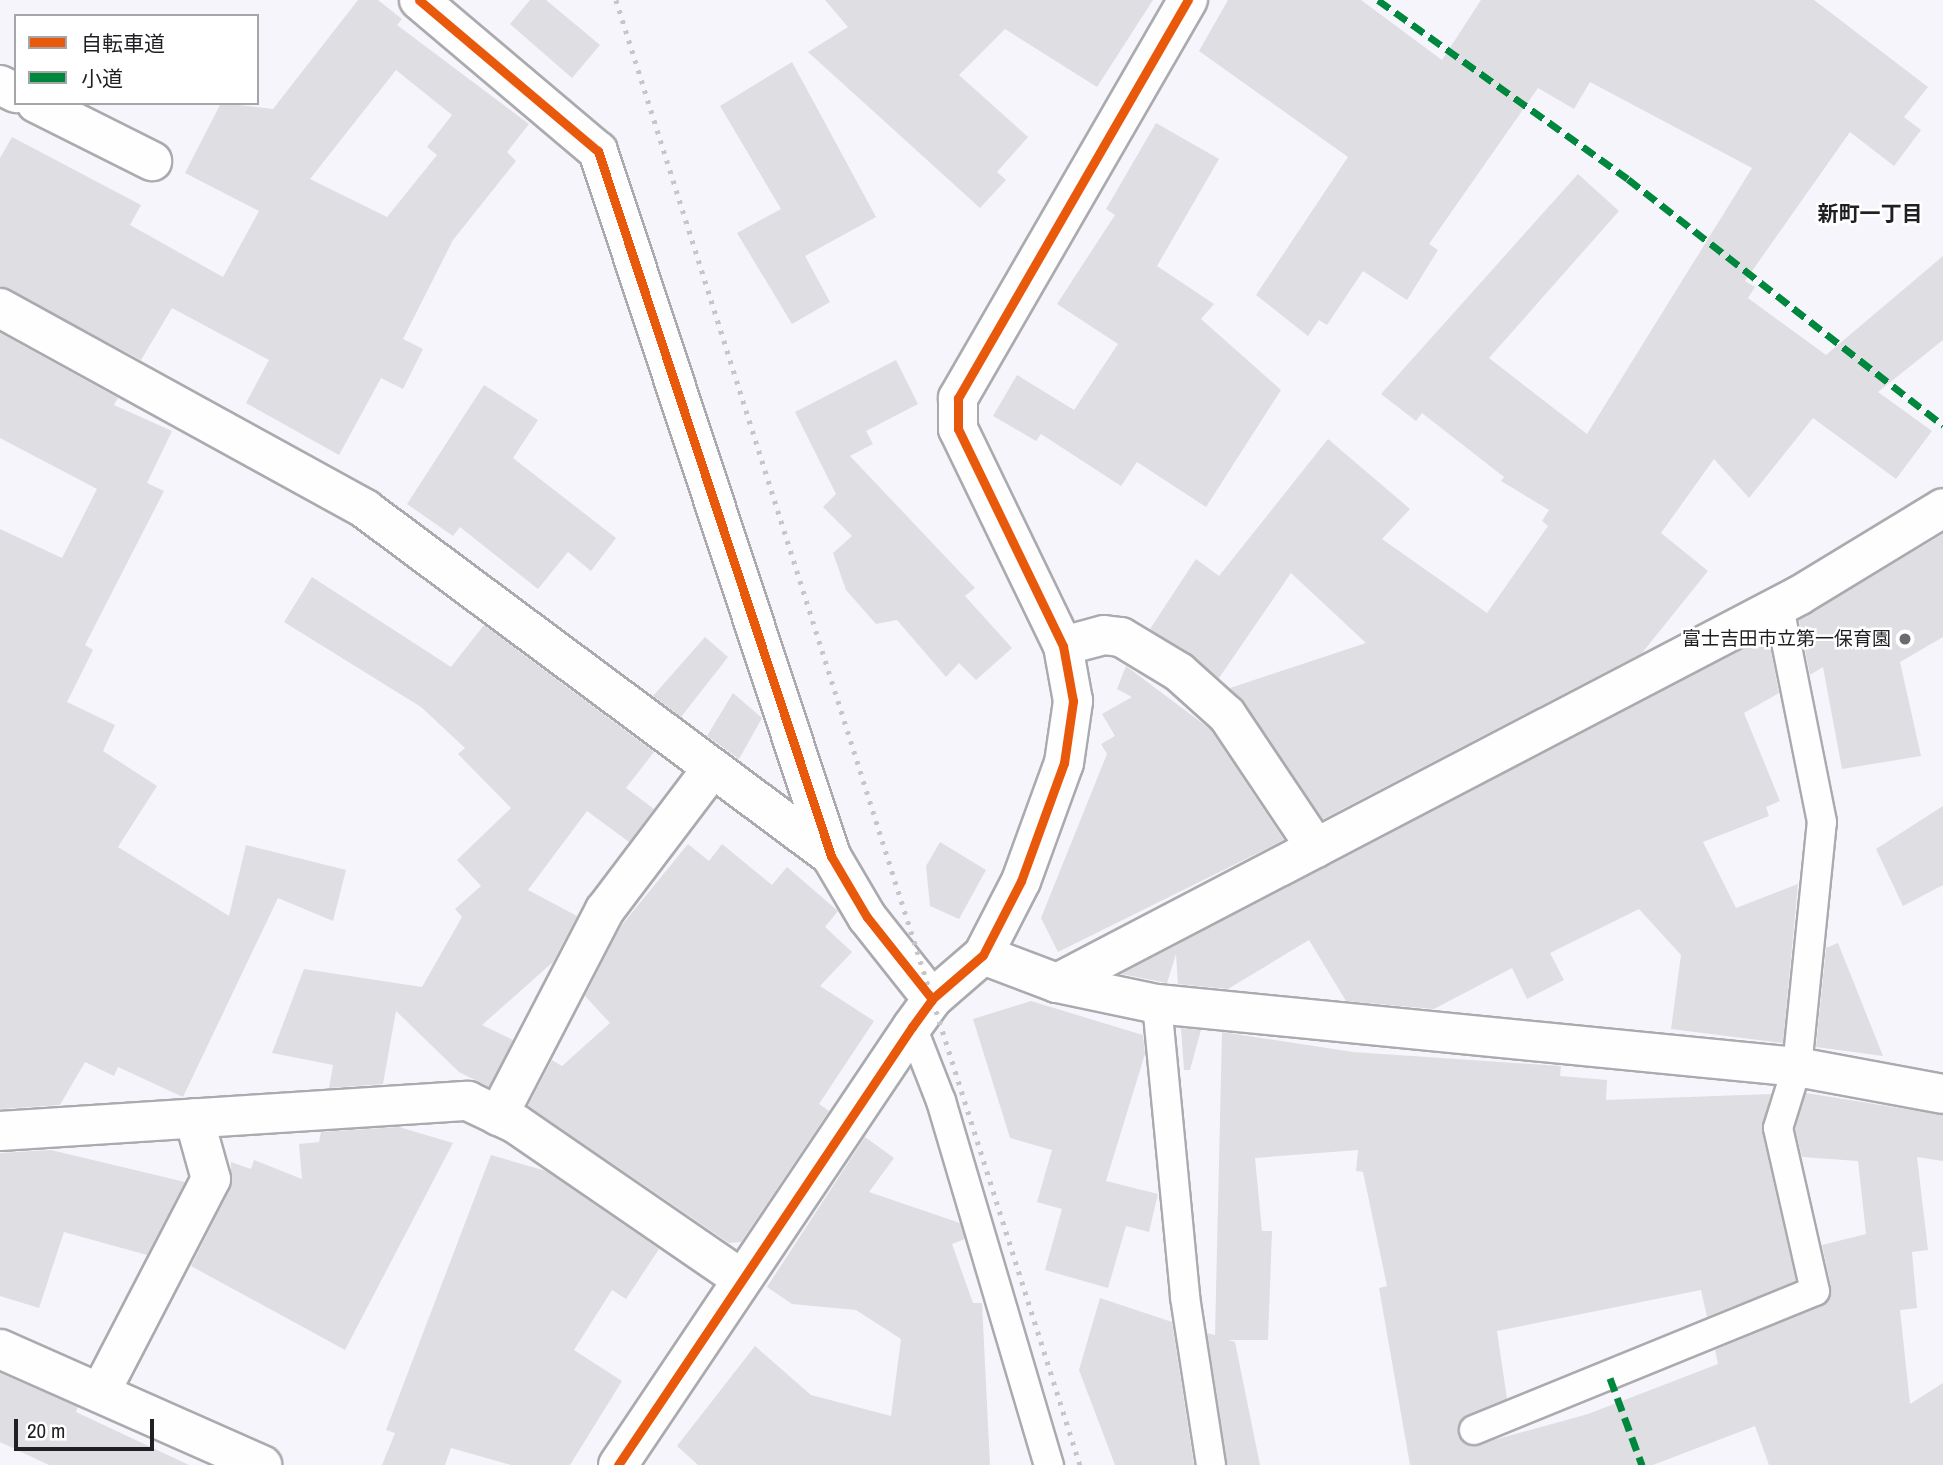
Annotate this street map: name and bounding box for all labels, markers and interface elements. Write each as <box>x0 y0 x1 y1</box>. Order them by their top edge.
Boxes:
legend <box>14 14 259 105</box>
text: 自転車道 <box>81 29 165 58</box>
text: 小道 <box>81 64 123 93</box>
district label: 新町一丁目 <box>1818 201 1922 227</box>
place label: 富士吉田市立第一保育園 <box>1682 628 1891 650</box>
marker: 富士吉田市立第一保育園 <box>1897 631 1913 647</box>
scale bar <box>18 1406 158 1450</box>
text: 20 m <box>27 1416 65 1445</box>

